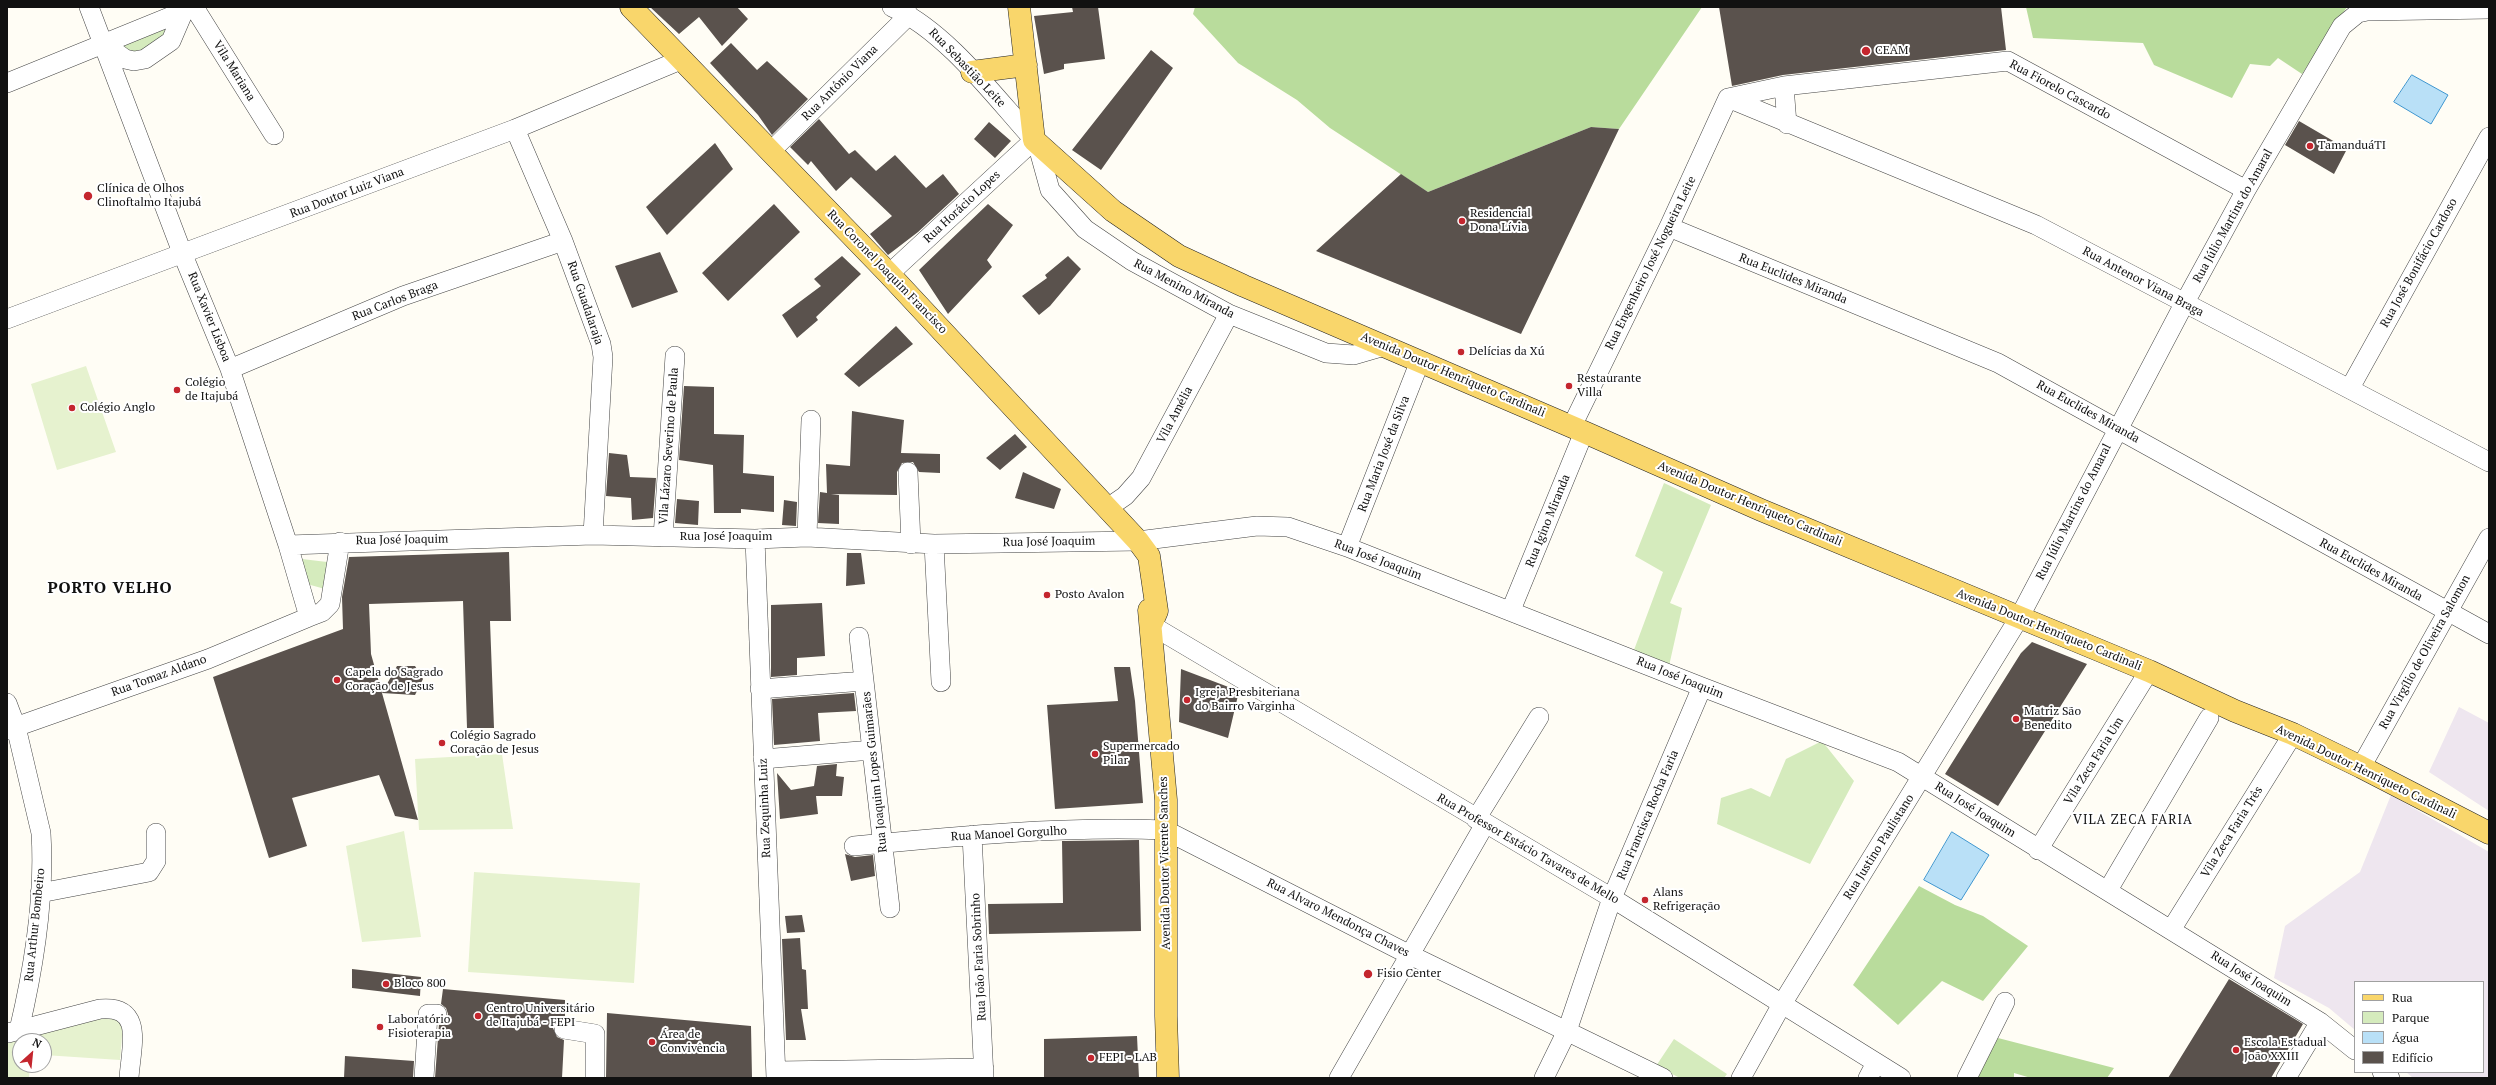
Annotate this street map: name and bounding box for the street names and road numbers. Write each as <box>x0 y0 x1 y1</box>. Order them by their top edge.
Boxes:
street label: Rua Sebastião Leite <box>926 26 1008 110</box>
street label: Vila Mariana <box>210 38 258 104</box>
street label: Rua Antônio Viana <box>799 42 881 124</box>
street label: Rua Fiorelo Cascardo <box>2007 57 2113 123</box>
street label: Rua Júlio Martins do Amaral <box>2190 147 2276 285</box>
street label: Rua Doutor Luiz Viana <box>288 165 406 221</box>
street label: Rua Horácio Lopes <box>921 168 1003 246</box>
street label: Rua Engenheiro José Nogueira Leite <box>1603 174 1699 352</box>
street label: Rua José Bonifácio Cardoso <box>2377 196 2461 330</box>
street label: Rua Coronel Joaquim Francisco <box>824 207 950 337</box>
street label: Rua Antenor Viana Braga <box>2080 244 2206 320</box>
street label: Rua Euclides Miranda <box>1737 251 1849 307</box>
street label: Rua Menino Miranda <box>1131 256 1237 322</box>
street label: Rua Guadalaraja <box>564 259 606 347</box>
street label: Rua Xavier Lisboa <box>184 270 234 364</box>
street label: Rua Carlos Braga <box>350 278 440 324</box>
street label: Avenida Doutor Henriqueto Cardinali <box>1359 330 1547 420</box>
street label: Vila Lázaro Severino de Paula <box>656 367 682 525</box>
street label: Rua Euclides Miranda <box>2034 378 2142 446</box>
street label: Vila Amélia <box>1154 384 1196 446</box>
street label: Rua Maria José da Silva <box>1355 394 1413 514</box>
street label: Rua Júlio Martins do Amaral <box>2033 442 2115 582</box>
street label: Avenida Doutor Henriqueto Cardinali <box>1656 459 1844 549</box>
street label: Rua Igino Miranda <box>1523 472 1573 570</box>
street label: Rua José Joaquim <box>680 530 772 544</box>
street label: Rua José Joaquim <box>356 532 448 548</box>
street label: Rua José Joaquim <box>1003 534 1095 550</box>
street label: Rua Euclides Miranda <box>2317 536 2425 604</box>
street label: Rua José Joaquim <box>1332 537 1424 583</box>
street label: Rua Virgílio de Oliveira Salomon <box>2376 572 2474 732</box>
street label: Avenida Doutor Henriqueto Cardinali <box>1954 586 2144 674</box>
street label: Rua Tomaz Aldano <box>109 652 209 700</box>
street label: Rua José Joaquim <box>1634 654 1726 702</box>
street label: Rua Joaquim Lopes Guimarães <box>859 691 891 853</box>
street label: Vila Zeca Faria Um <box>2061 715 2127 807</box>
street label: Avenida Doutor Henriqueto Cardinali <box>2273 722 2459 822</box>
street label: Rua Francisca Rocha Faria <box>1614 748 1682 882</box>
street label: Rua Zequinha Luiz <box>756 758 774 858</box>
street label: Avenida Doutor Vicente Sanches <box>1156 776 1174 950</box>
street label: Rua José Joaquim <box>1932 779 2018 841</box>
street label: Vila Zeca Faria Três <box>2198 784 2266 880</box>
street label: Rua Professor Estácio Tavares de Mello <box>1434 791 1622 907</box>
street label: Rua Justino Paulistano <box>1841 792 1917 902</box>
street label: Rua Manoel Gorgulho <box>951 824 1067 844</box>
street label: Rua Arthur Bombeiro <box>22 868 48 982</box>
street label: Rua Alvaro Mendonça Chaves <box>1264 876 1412 960</box>
street label: Rua João Faria Sobrinho <box>968 893 990 1021</box>
street label: Rua José Joaquim <box>2208 948 2294 1010</box>

